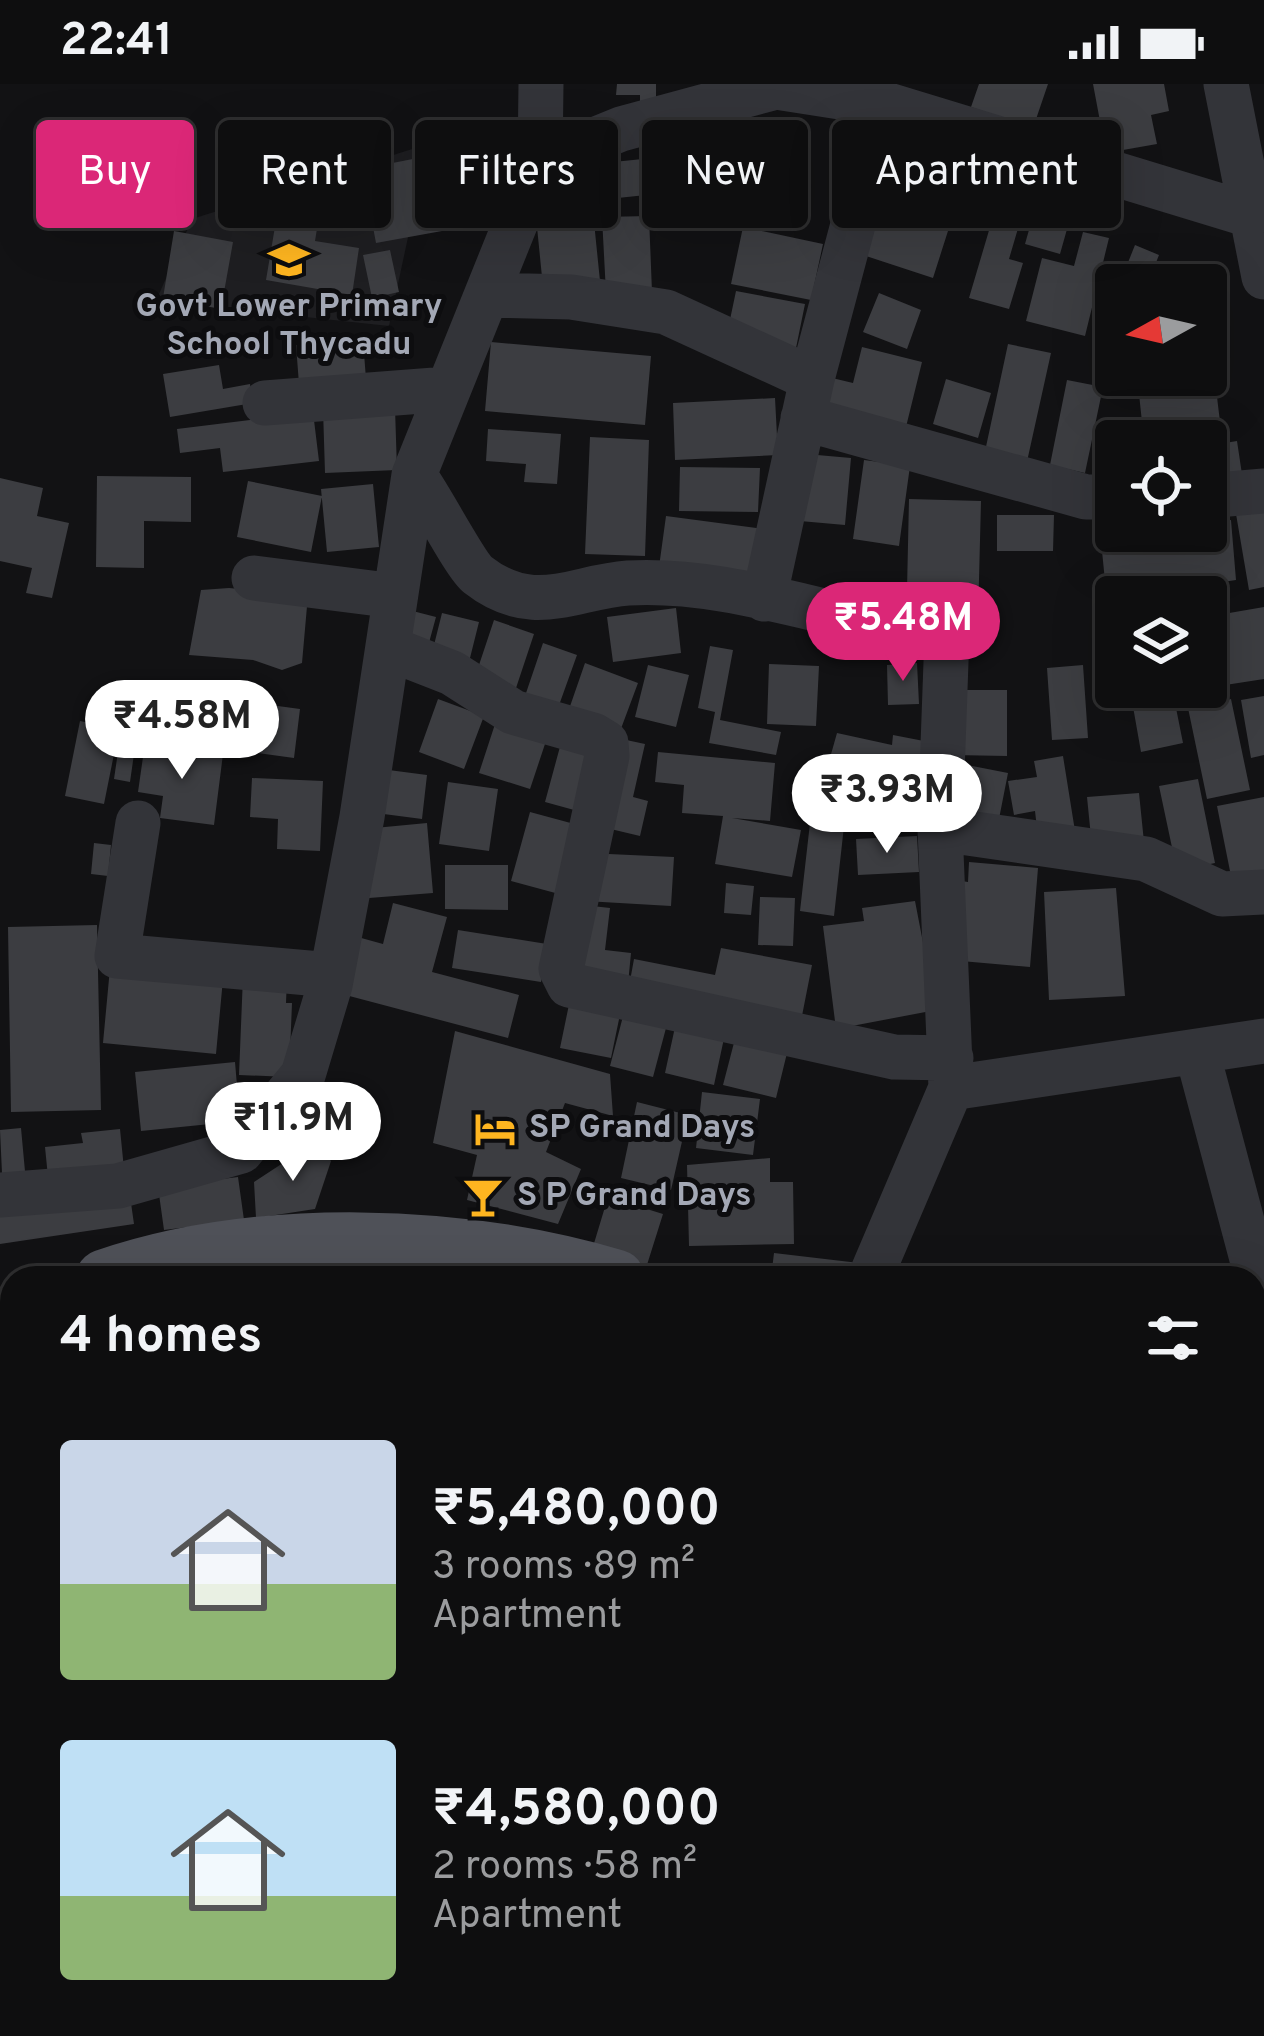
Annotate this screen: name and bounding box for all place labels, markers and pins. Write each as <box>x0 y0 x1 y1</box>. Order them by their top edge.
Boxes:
school or university icon: Govt Lower Primary School Thycadu <box>266 237 312 283</box>
place label: Govt Lower Primary School Thycadu <box>135 287 443 367</box>
pin: ₹5.48M <box>805 582 1001 684</box>
pin: ₹4.58M <box>84 680 280 782</box>
pin: ₹3.93M <box>789 754 985 856</box>
pin: ₹11.9M <box>195 1082 391 1184</box>
hotel icon: SP Grand Days <box>472 1106 518 1152</box>
place label: SP Grand Days <box>529 1108 755 1150</box>
bar icon: S P Grand Days <box>460 1174 506 1220</box>
place label: S P Grand Days <box>517 1176 752 1218</box>

